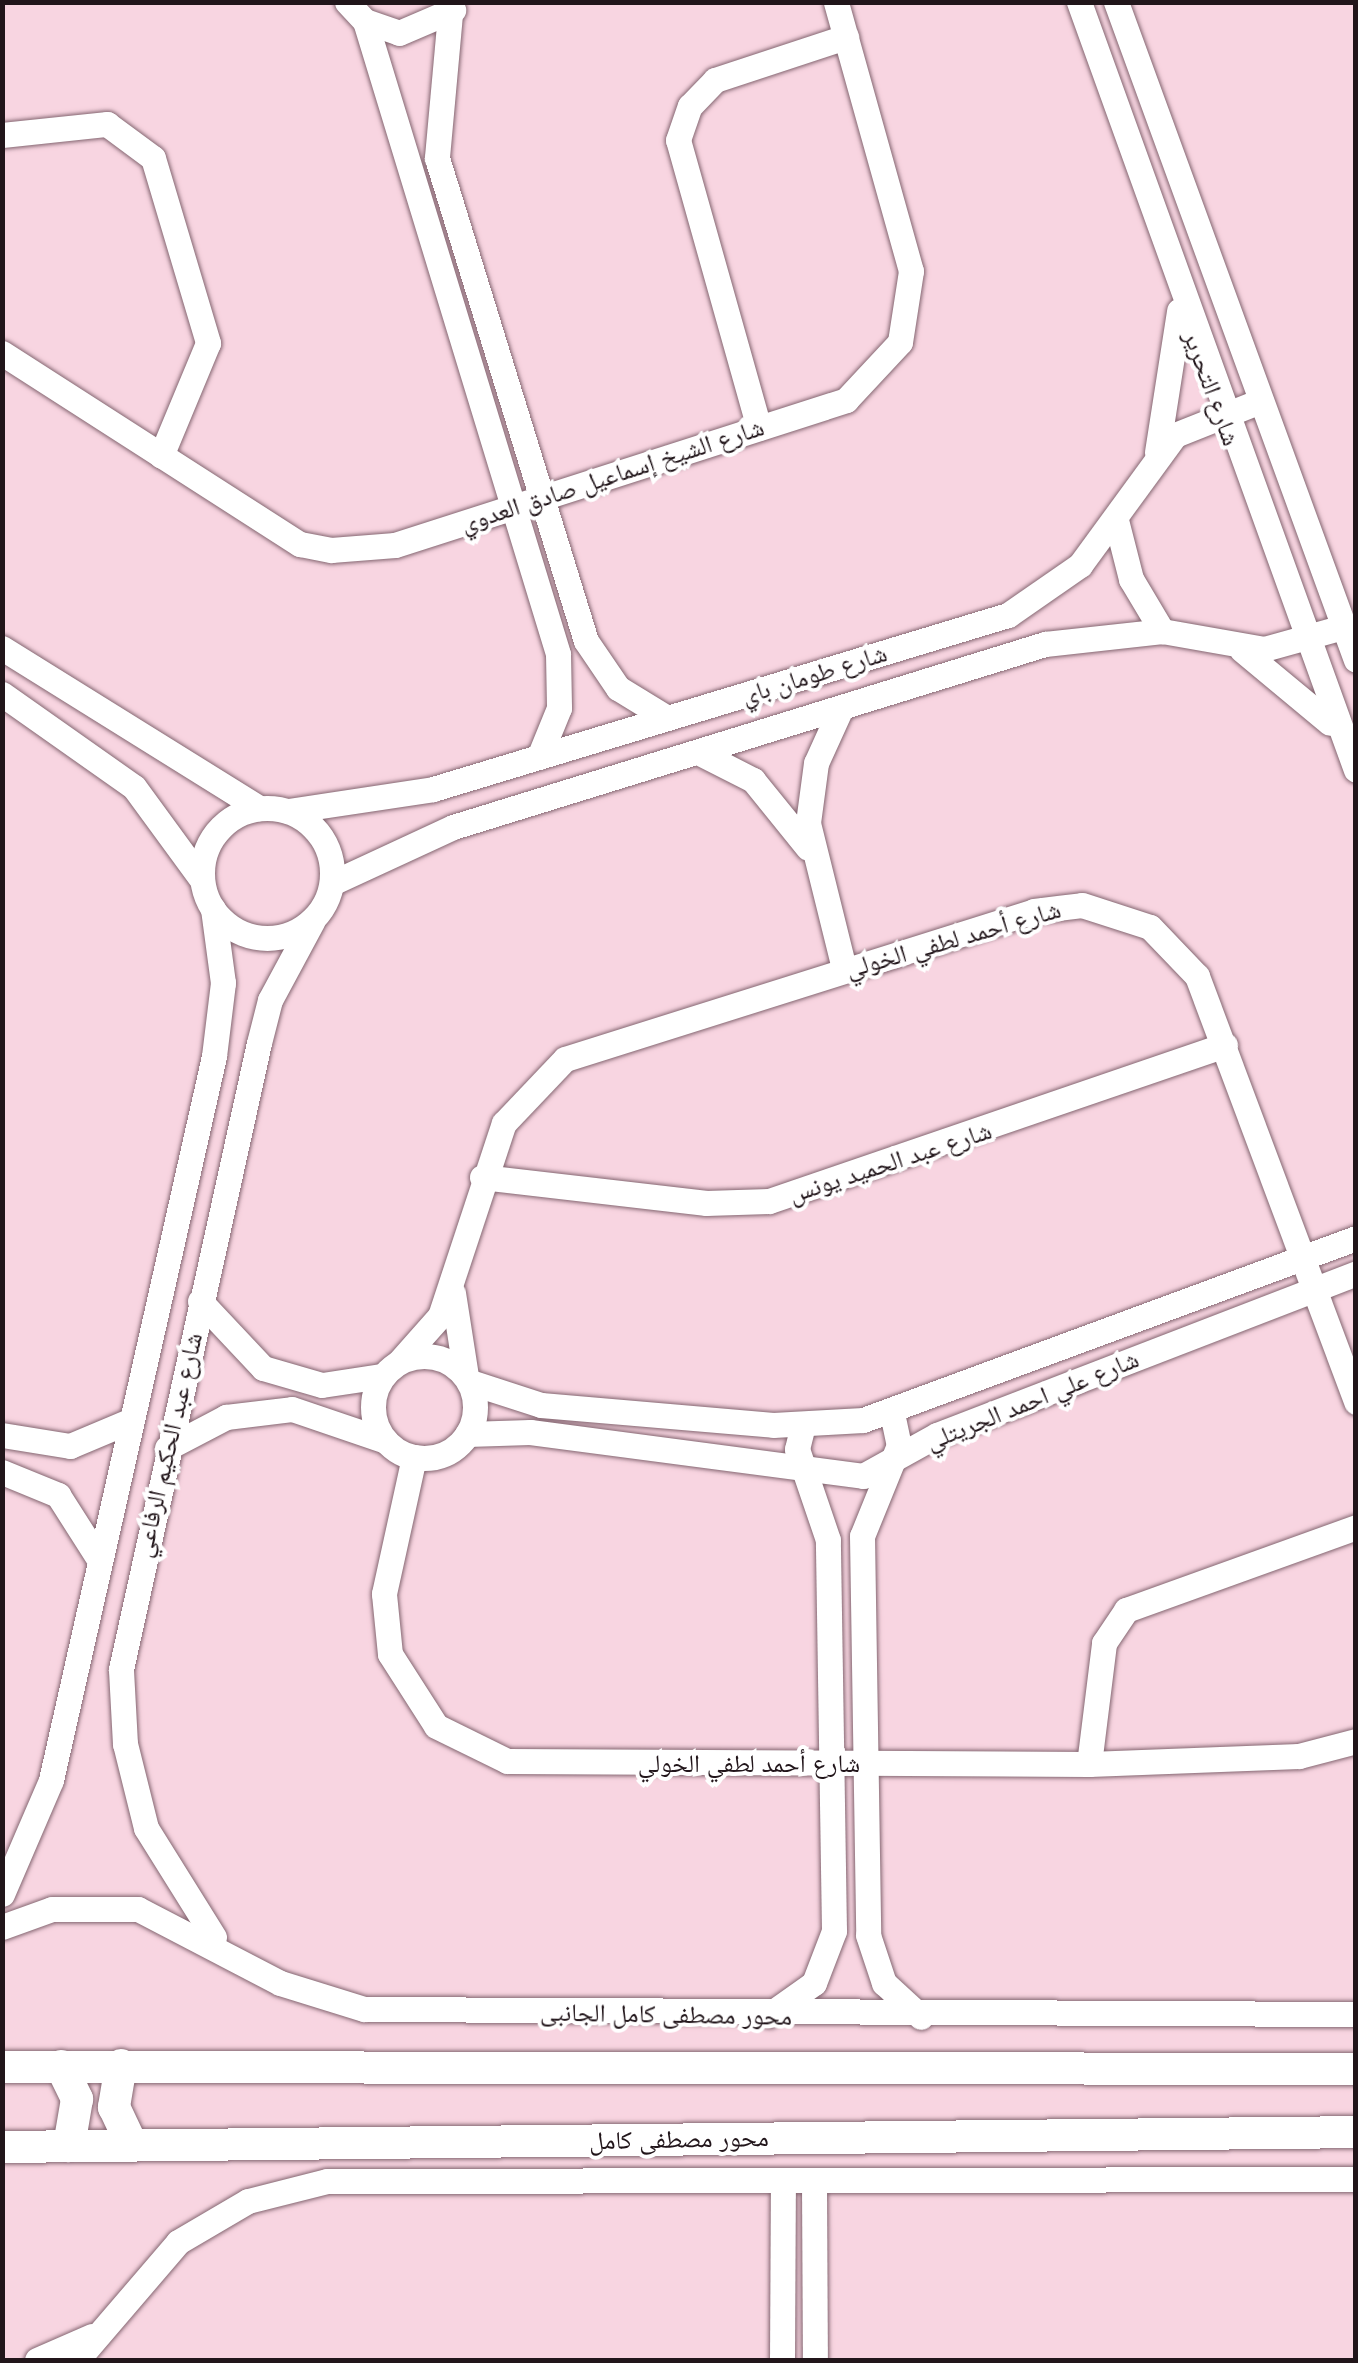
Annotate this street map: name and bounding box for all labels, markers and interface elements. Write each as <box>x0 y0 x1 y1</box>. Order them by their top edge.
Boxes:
street label: شارع التحرير <box>1177 326 1247 450</box>
street label: شارع الشيخ إسماعيل صادق العدوي <box>456 412 768 538</box>
street label: شارع طومان باي <box>738 638 890 710</box>
street label: شارع أحمد لطفي الخولي <box>842 894 1064 984</box>
street label: شارع عبد الحميد يونس <box>785 1115 995 1209</box>
street label: شارع عبد الحكيم الرفاعي <box>128 1330 208 1560</box>
street label: شارع علي احمد الجريتلي <box>921 1344 1143 1456</box>
street label: شارع أحمد لطفي الخولي <box>638 1748 860 1778</box>
street label: محور مصطفى كامل الجانبى <box>540 1997 792 2031</box>
street label: محور مصطفى كامل <box>589 2122 769 2156</box>

